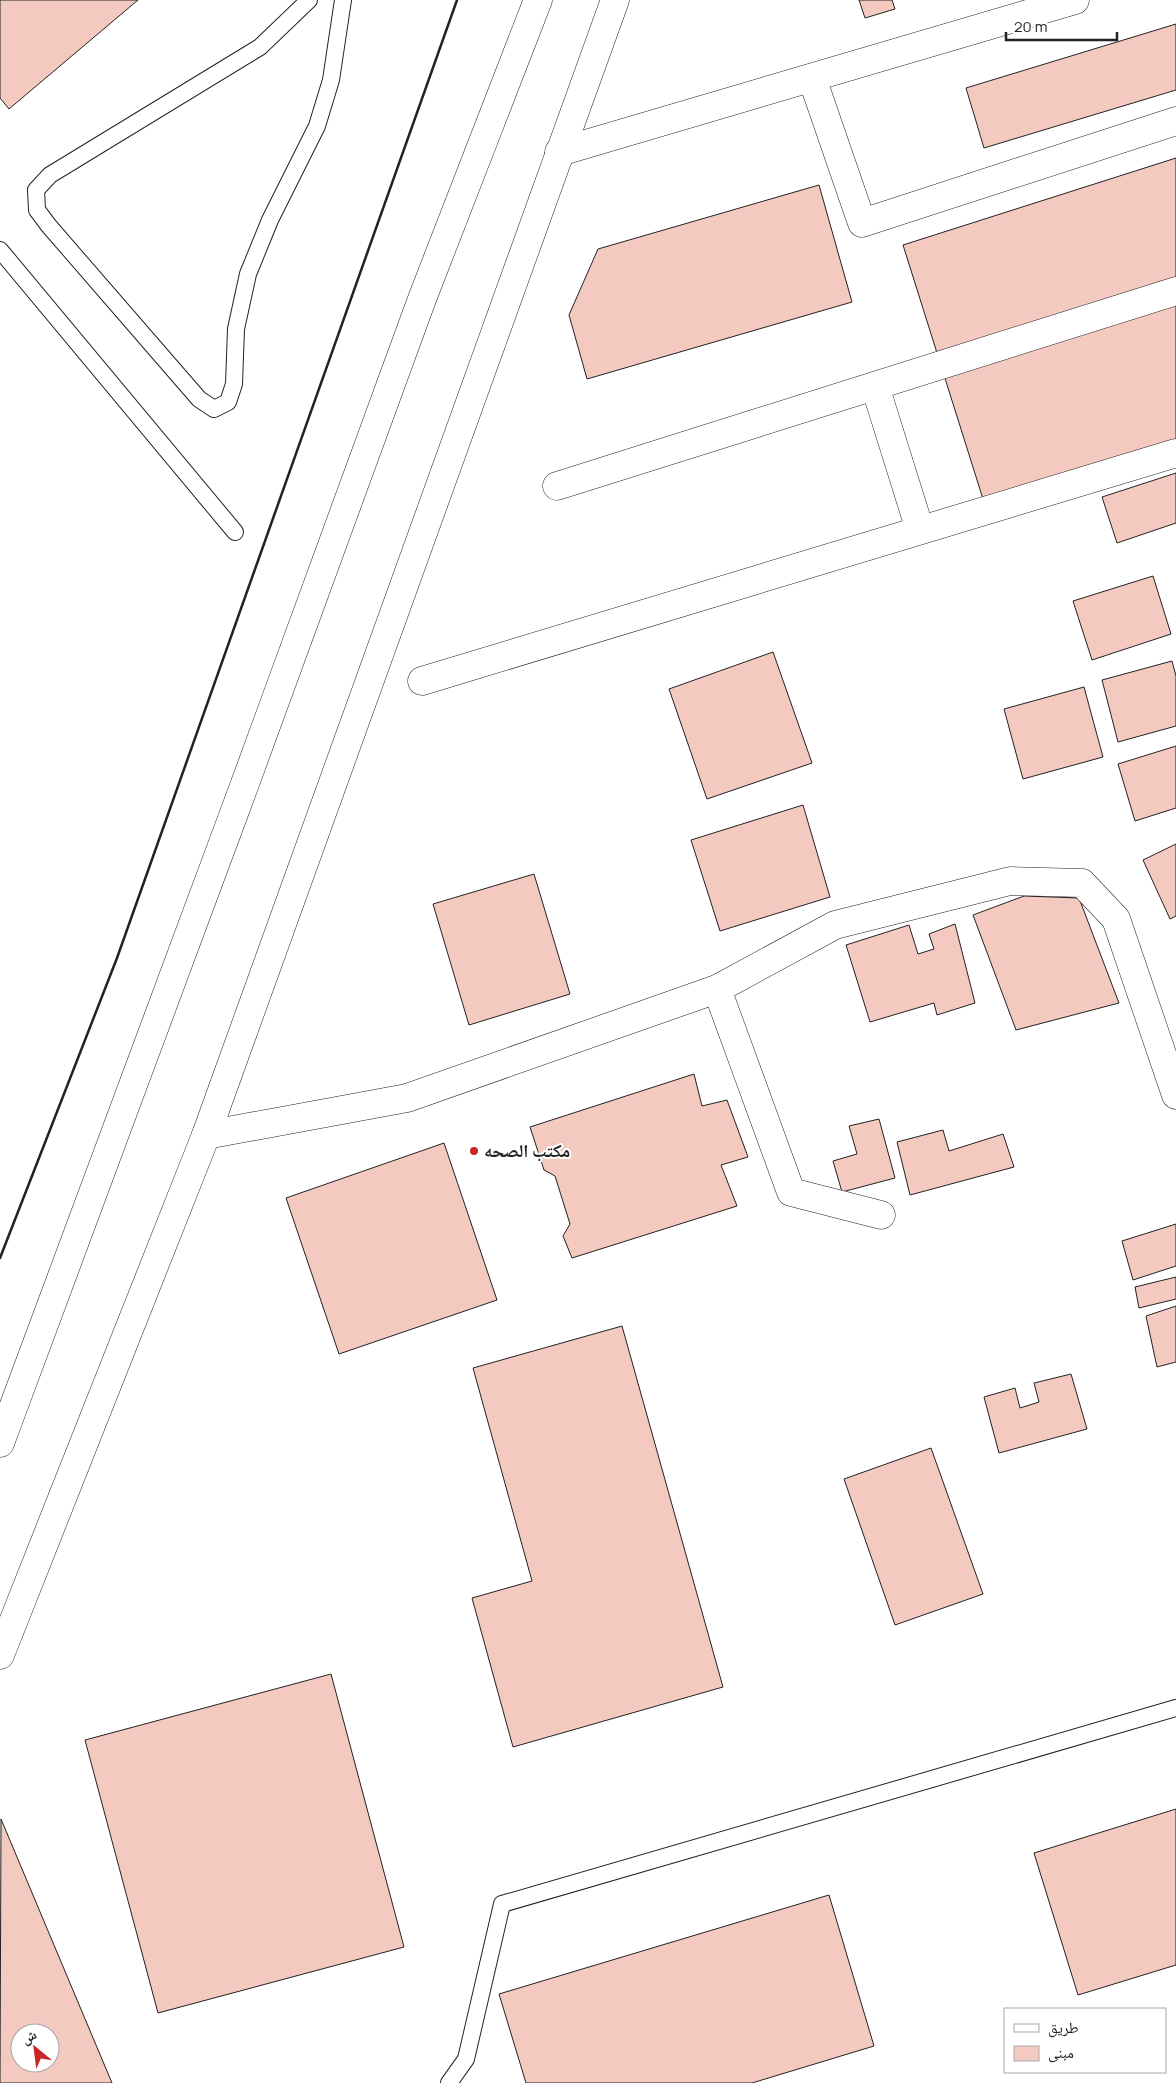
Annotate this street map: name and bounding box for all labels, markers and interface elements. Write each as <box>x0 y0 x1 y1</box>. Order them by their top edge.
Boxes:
scale bar <box>1006 10 1117 42</box>
text: 20 m <box>1014 16 1047 37</box>
place label: مكتب الصحه <box>484 1138 570 1162</box>
marker: مكتب الصحه <box>468 1145 480 1157</box>
legend <box>1004 2008 1166 2073</box>
text: طريق <box>1048 2017 1079 2038</box>
north arrow <box>10 2023 60 2073</box>
text: ش <box>17 2024 40 2048</box>
text: مبنى <box>1048 2042 1074 2063</box>

